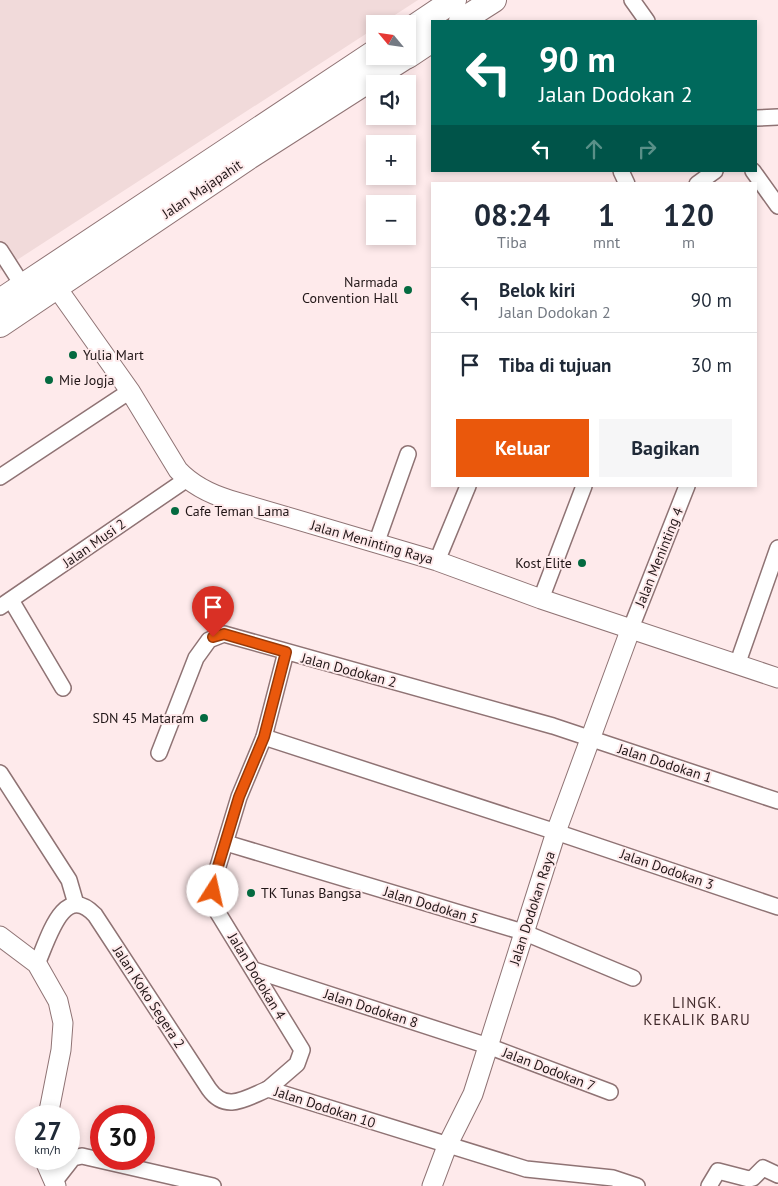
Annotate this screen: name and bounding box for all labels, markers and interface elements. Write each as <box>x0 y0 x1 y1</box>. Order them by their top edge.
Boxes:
north arrow <box>366 15 416 65</box>
map controls <box>366 15 416 245</box>
text: 90 m <box>539 36 616 82</box>
icon: left <box>456 40 521 105</box>
button: sound <box>366 75 416 125</box>
text: Jalan Dodokan 2 <box>539 80 693 108</box>
button: + <box>366 135 416 185</box>
icon: left <box>527 135 555 163</box>
icon: ahead <box>580 135 608 163</box>
icon: right <box>633 135 661 163</box>
street label: Jalan Majapahit <box>158 155 246 223</box>
button: − <box>366 195 416 245</box>
text: 08:24 <box>474 195 550 234</box>
text: 1 <box>598 195 615 234</box>
text: 120 <box>663 195 714 234</box>
text: Tiba <box>497 232 527 252</box>
text: mnt <box>593 232 620 252</box>
text: m <box>682 232 695 252</box>
place label: Narmada Convention Hall <box>302 273 398 307</box>
text: Belok kiri <box>499 278 575 302</box>
marker: Narmada Convention Hall <box>402 284 414 296</box>
icon: left <box>456 286 484 314</box>
text: 90 m <box>691 288 732 312</box>
text: Jalan Dodokan 2 <box>499 302 611 322</box>
place label: Yulia Mart <box>83 346 144 364</box>
marker: Yulia Mart <box>67 349 79 361</box>
icon: arrive <box>456 351 484 379</box>
text: Tiba di tujuan <box>499 353 611 377</box>
text: 30 m <box>691 353 732 377</box>
place label: Mie Jogja <box>59 371 115 389</box>
marker: Mie Jogja <box>43 374 55 386</box>
button: Keluar <box>456 419 589 477</box>
button: Bagikan <box>599 419 732 477</box>
place label: Cafe Teman Lama <box>185 502 289 520</box>
street label: Jalan Meninting 4 <box>630 504 687 610</box>
marker: Cafe Teman Lama <box>169 505 181 517</box>
street label: Jalan Musi 2 <box>58 515 129 572</box>
street label: Jalan Meninting Raya <box>308 516 435 568</box>
place label: Kost Elite <box>515 554 572 572</box>
marker: Kost Elite <box>576 557 588 569</box>
pin <box>192 586 234 637</box>
icon: arrive <box>199 593 227 621</box>
street label: Jalan Dodokan 2 <box>298 648 399 691</box>
place label: SDN 45 Mataram <box>92 709 194 727</box>
marker: SDN 45 Mataram <box>198 712 210 724</box>
street label: Jalan Dodokan 1 <box>615 739 714 787</box>
street label: Jalan Dodokan 3 <box>617 844 716 893</box>
street label: Jalan Dodokan Raya <box>505 849 559 968</box>
position arrow <box>186 864 238 916</box>
street label: Jalan Dodokan 5 <box>381 882 480 928</box>
place label: TK Tunas Bangsa <box>261 884 361 902</box>
marker: TK Tunas Bangsa <box>245 887 257 899</box>
street label: Jalan Dodokan 4 <box>224 929 290 1023</box>
street label: Jalan Koko Segera 2 <box>109 941 189 1052</box>
street label: Jalan Dodokan 8 <box>321 984 420 1032</box>
district label: LINGK. KEKALIK BARU <box>643 993 751 1029</box>
street label: Jalan Dodokan 7 <box>499 1043 598 1095</box>
street label: Jalan Dodokan 10 <box>271 1082 378 1132</box>
speed limit sign: 30 <box>90 1105 155 1170</box>
text: 27 <box>33 1115 62 1147</box>
text: km/h <box>34 1142 61 1157</box>

